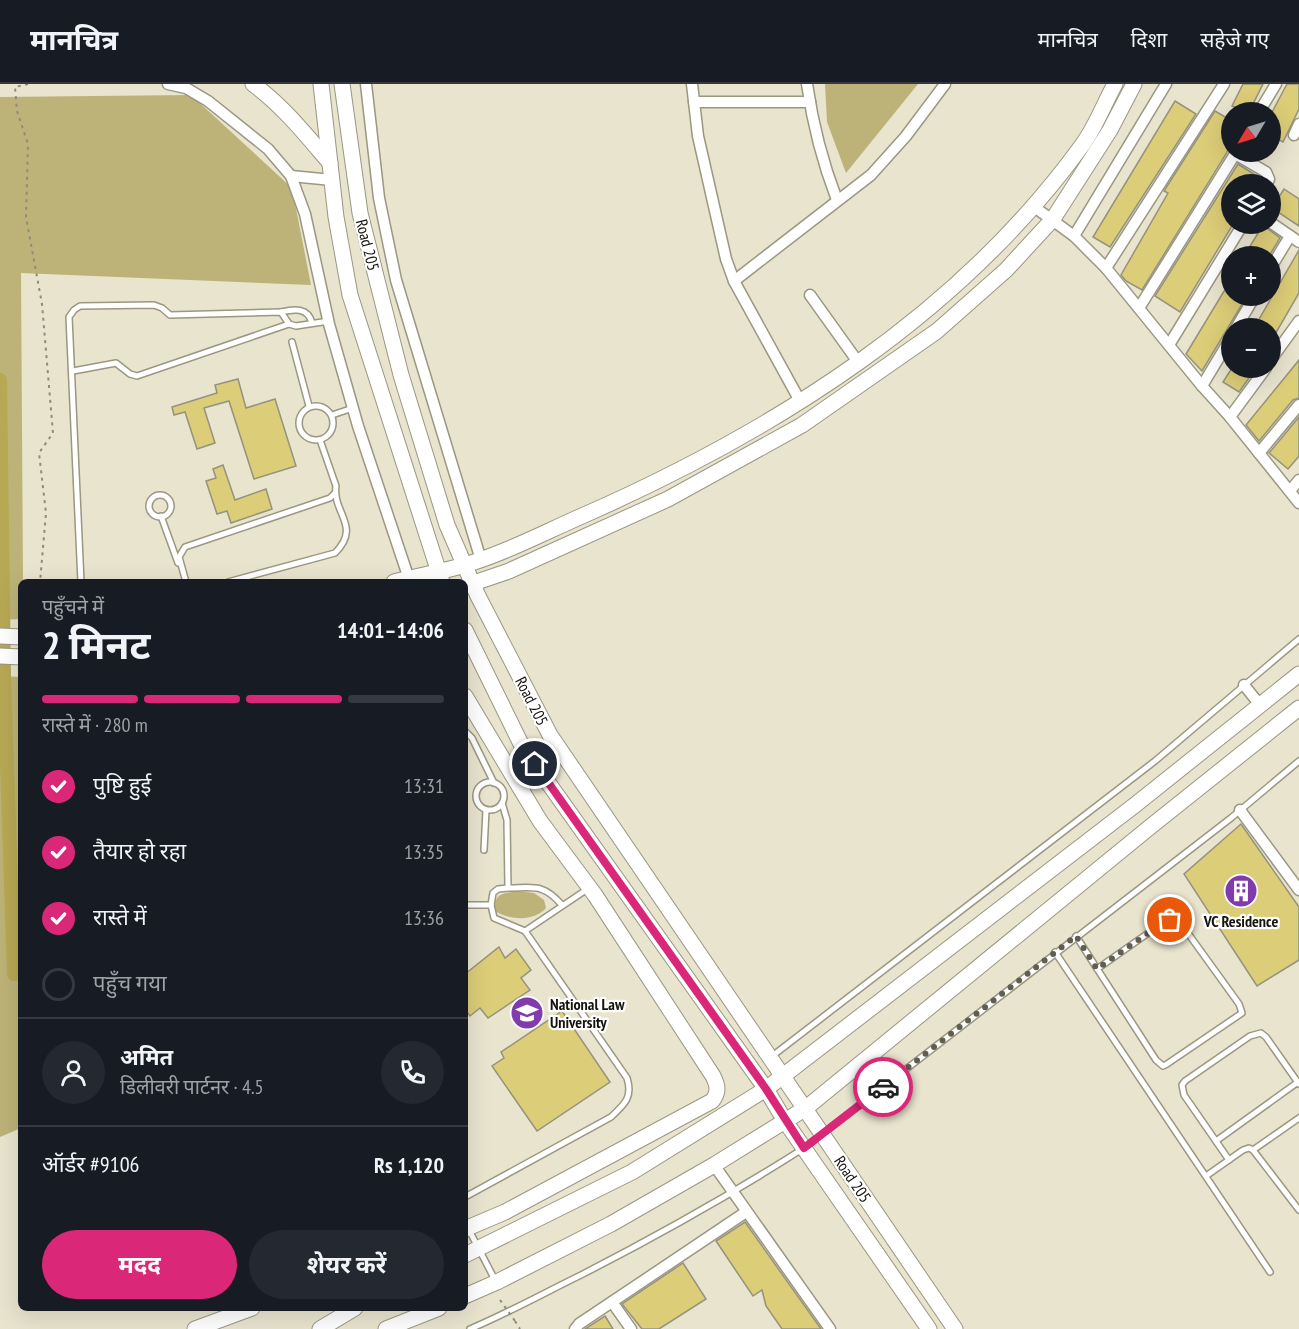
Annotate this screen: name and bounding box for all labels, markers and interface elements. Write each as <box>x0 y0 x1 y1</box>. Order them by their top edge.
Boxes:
text: मानचित्र <box>30 21 118 58</box>
text: मानचित्र <box>1038 26 1098 53</box>
text: दिशा <box>1131 26 1167 53</box>
text: सहेजे गए <box>1200 26 1269 53</box>
north arrow <box>1221 102 1281 162</box>
map controls <box>1221 102 1281 378</box>
button: layers <box>1221 174 1281 234</box>
street label: Road 205 <box>352 217 384 273</box>
button: + <box>1221 246 1281 306</box>
button: − <box>1221 318 1281 378</box>
text: पहुँचने में <box>42 594 104 620</box>
text: 14:01–14:06 <box>337 616 444 644</box>
text: 2 मिनट <box>42 619 151 670</box>
street label: Road 205 <box>511 673 553 729</box>
text: रास्ते में · 280 m <box>42 712 148 738</box>
pin <box>509 738 560 789</box>
icon: home <box>518 747 551 780</box>
icon: check <box>42 770 75 803</box>
text: पुष्टि हुई <box>93 771 151 799</box>
text: 13:31 <box>404 773 444 799</box>
icon: check <box>42 836 75 869</box>
text: तैयार हो रहा <box>93 837 186 865</box>
text: 13:35 <box>404 839 444 865</box>
building icon: VC Residence <box>1223 873 1259 909</box>
pin <box>1144 894 1195 945</box>
icon: check <box>42 902 75 935</box>
text: रास्ते में <box>93 903 147 931</box>
icon: bag <box>1153 903 1186 936</box>
text: 13:36 <box>404 905 444 931</box>
place label: VC Residence <box>1203 911 1278 931</box>
text: पहुँच गया <box>93 969 167 997</box>
place label: National Law University <box>550 994 625 1032</box>
school or university icon: National Law University <box>509 995 545 1031</box>
button: person <box>42 1041 105 1104</box>
button: phone <box>381 1041 444 1104</box>
text: अमित <box>120 1043 173 1071</box>
courier <box>853 1057 913 1117</box>
icon: car <box>867 1071 900 1104</box>
text: डिलीवरी पार्टनर · 4.5 <box>120 1074 264 1100</box>
text: ऑर्डर #9106 <box>42 1150 139 1178</box>
text: Rs 1,120 <box>374 1151 444 1179</box>
street label: Road 205 <box>830 1152 876 1206</box>
button: मदद <box>42 1230 237 1299</box>
button: शेयर करें <box>249 1230 444 1299</box>

